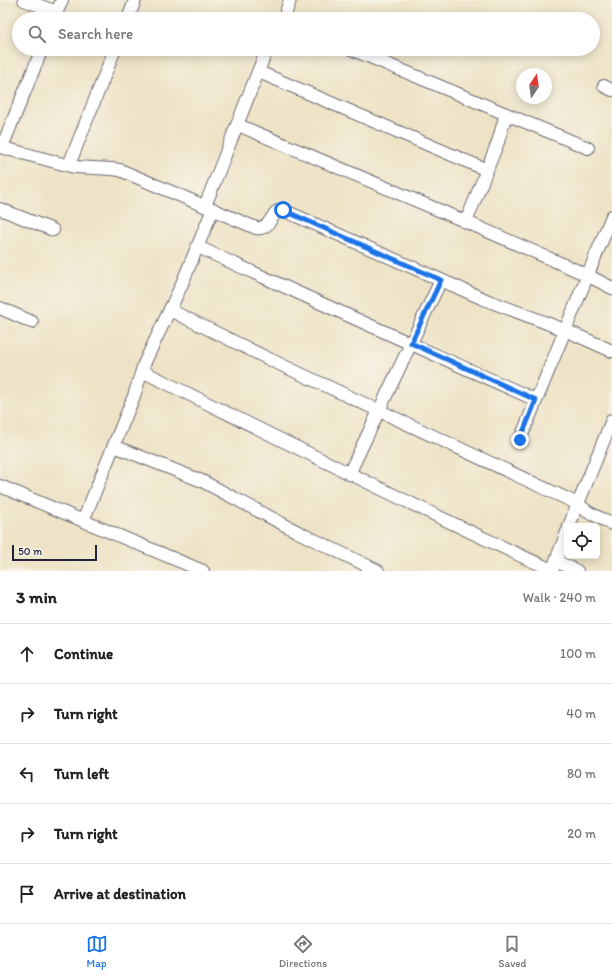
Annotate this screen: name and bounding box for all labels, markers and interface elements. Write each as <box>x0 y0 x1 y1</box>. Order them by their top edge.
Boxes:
search box <box>12 12 600 56</box>
icon: search <box>26 23 48 45</box>
text: Search here <box>58 25 133 43</box>
north arrow <box>516 68 552 104</box>
route start <box>274 201 292 219</box>
route end <box>511 431 529 449</box>
map controls <box>564 523 600 559</box>
button: locate <box>564 523 600 559</box>
scale bar <box>12 543 97 562</box>
text: 50 m <box>18 545 42 558</box>
text: 3 min <box>16 587 57 607</box>
text: Walk · 240 m <box>523 590 596 605</box>
icon: ahead <box>16 643 38 665</box>
text: Continue <box>54 645 113 663</box>
text: 100 m <box>560 646 596 661</box>
icon: right <box>16 703 38 725</box>
text: Turn right <box>54 705 118 723</box>
text: 40 m <box>566 706 596 721</box>
icon: left <box>16 763 38 785</box>
text: Turn left <box>54 765 109 783</box>
text: 80 m <box>567 766 596 781</box>
icon: right <box>16 823 38 845</box>
text: Turn right <box>54 825 118 843</box>
text: 20 m <box>567 826 596 841</box>
icon: arrive <box>16 883 38 905</box>
text: Arrive at destination <box>54 885 186 903</box>
tab: Map <box>86 933 108 970</box>
tab: Directions <box>279 933 327 970</box>
tab: Saved <box>498 933 526 970</box>

